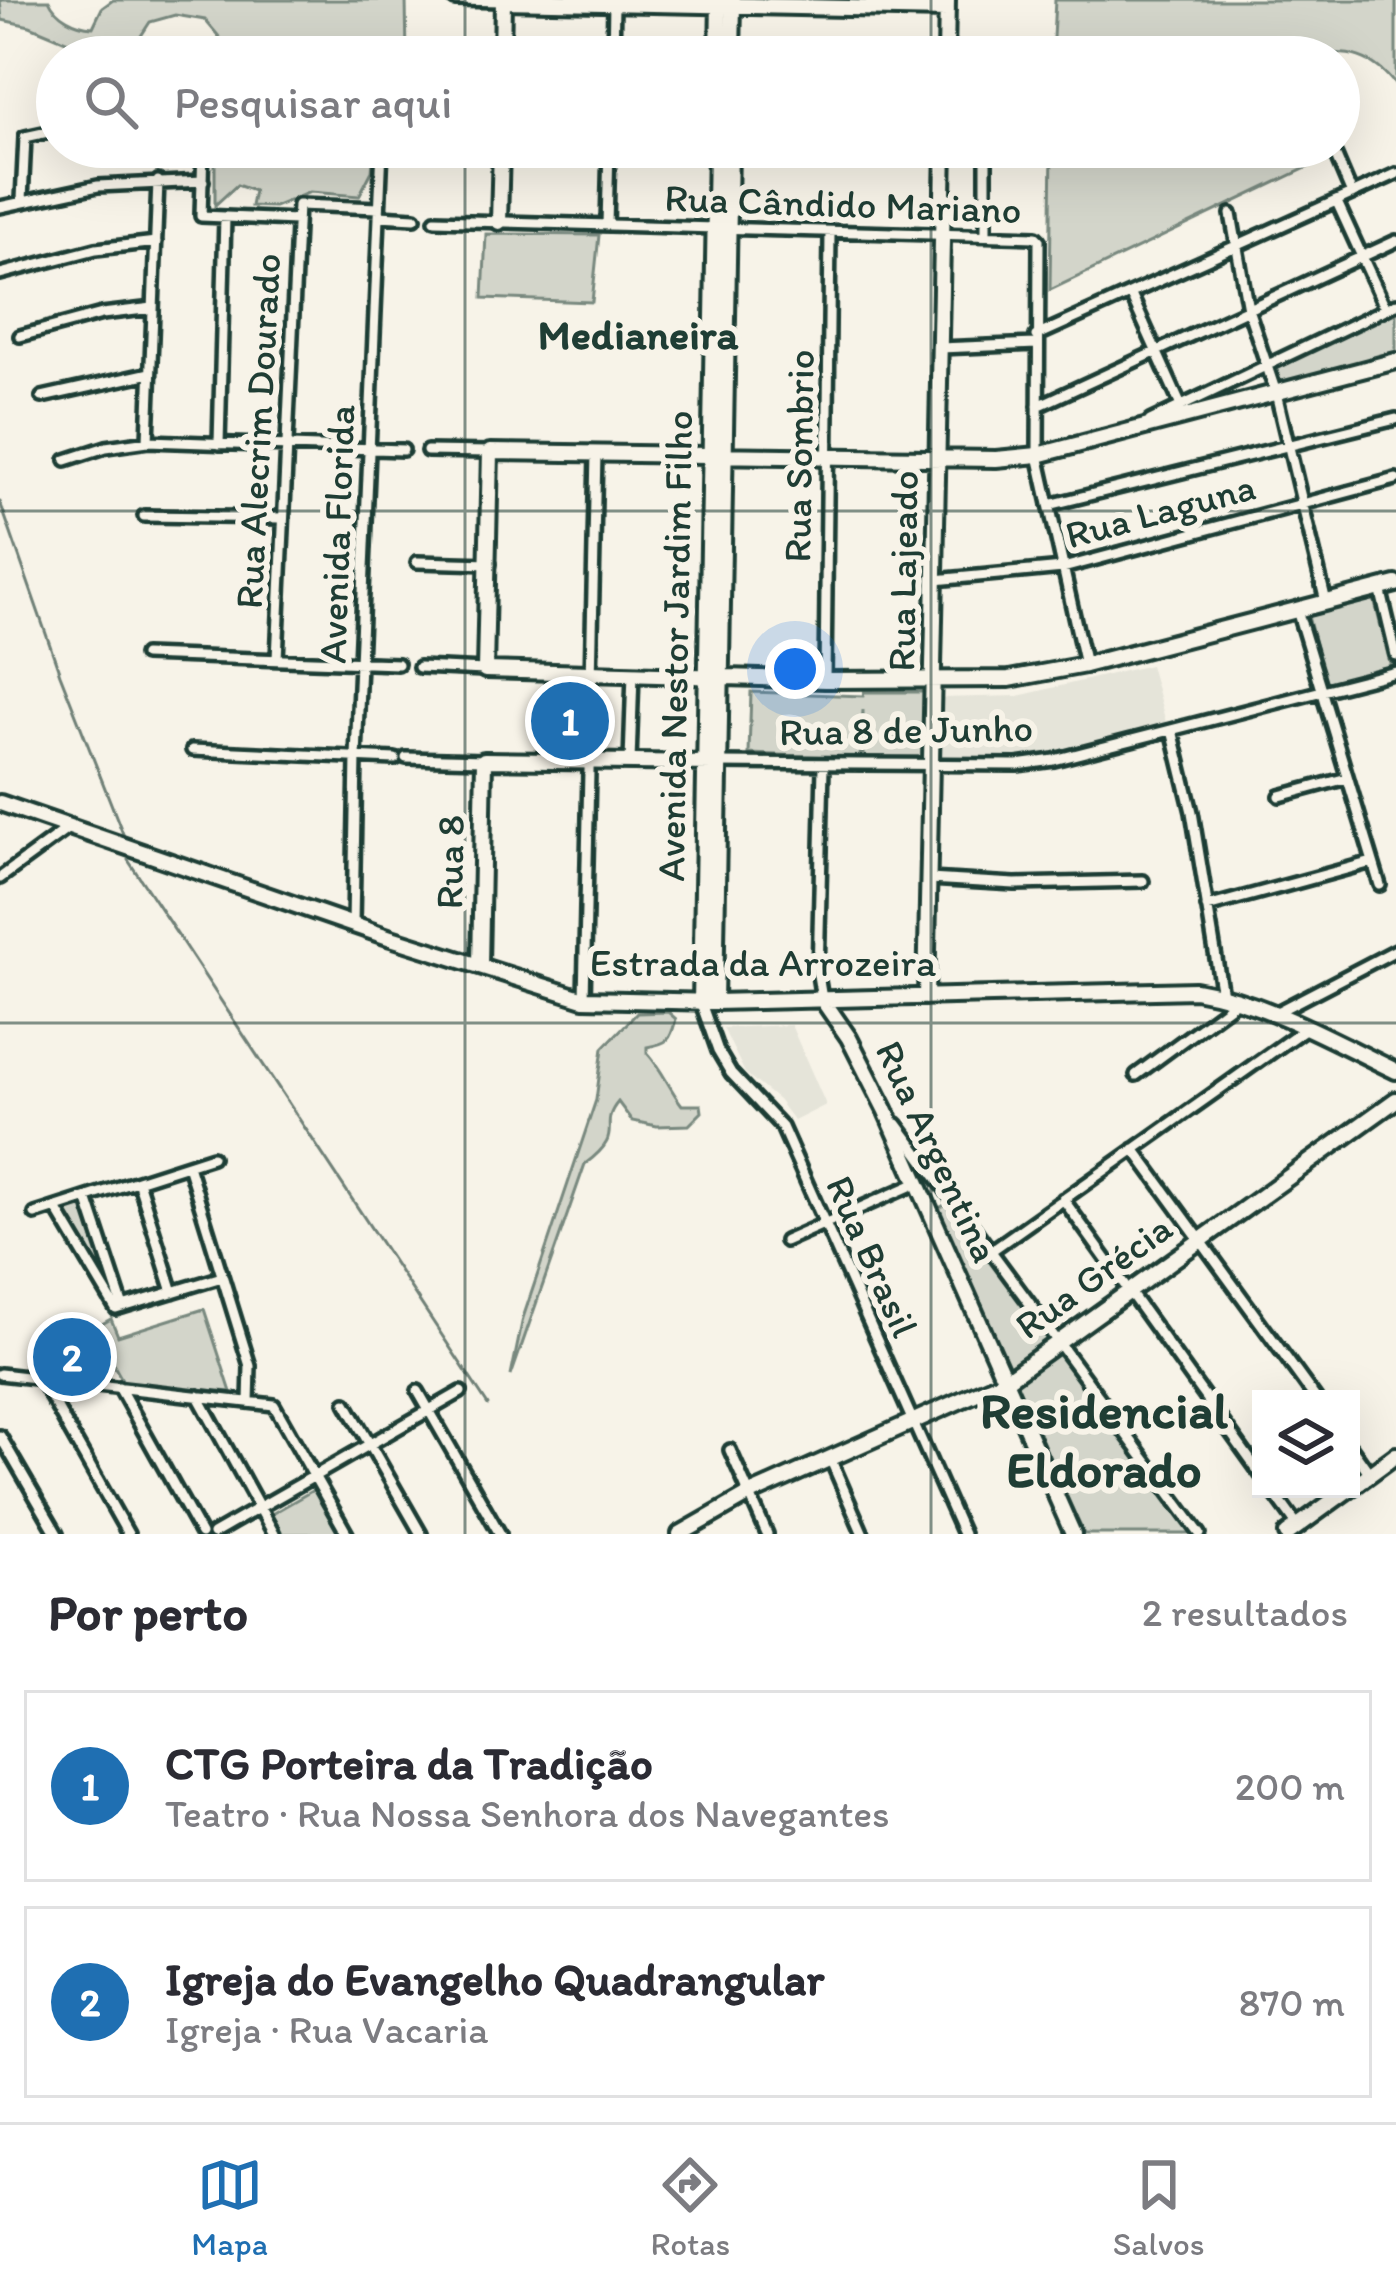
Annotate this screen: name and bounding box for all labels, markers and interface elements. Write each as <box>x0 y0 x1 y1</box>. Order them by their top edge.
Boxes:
search box <box>36 36 1360 168</box>
icon: search <box>78 69 144 135</box>
text: Pesquisar aqui <box>174 75 452 129</box>
street label: Rua Cândido Mariano <box>664 174 1022 233</box>
street label: Rua Alecrim Dourado <box>225 252 290 610</box>
district label: Medianeira <box>538 309 738 360</box>
street label: Rua Sombrio <box>773 349 824 563</box>
street label: Avenida Florida <box>308 404 365 664</box>
street label: Avenida Nestor Jardim Filho <box>647 410 702 882</box>
street label: Rua Laguna <box>1060 463 1260 558</box>
street label: Rua Lajeado <box>877 470 928 672</box>
your location <box>765 639 825 699</box>
pin: 1 <box>531 676 609 766</box>
street label: Rua 8 de Junho <box>779 704 1033 755</box>
street label: Rua 8 <box>425 814 474 910</box>
street label: Estrada da Arrozeira <box>590 939 936 986</box>
street label: Rua Argentina <box>866 1033 1009 1269</box>
street label: Rua Brasil <box>816 1168 929 1344</box>
street label: Rua Grécia <box>1006 1204 1181 1349</box>
pin: 2 <box>33 1312 111 1402</box>
district label: Residencial Eldorado <box>980 1380 1228 1500</box>
map controls <box>1252 1390 1360 1498</box>
button: layers <box>1252 1390 1360 1498</box>
text: Por perto <box>48 1582 248 1643</box>
text: 2 resultados <box>1142 1589 1348 1636</box>
text: CTG Porteira da Tradição <box>165 1736 653 1790</box>
text: 1 <box>81 1763 99 1810</box>
text: 200 m <box>1235 1763 1345 1810</box>
text: Teatro · Rua Nossa Senhora dos Navegantes <box>165 1790 890 1837</box>
text: Igreja do Evangelho Quadrangular <box>165 1952 824 2006</box>
text: 2 <box>80 1979 100 2026</box>
text: 870 m <box>1239 1979 1345 2026</box>
text: Igreja · Rua Vacaria <box>165 2006 488 2053</box>
tab: Mapa <box>191 2152 268 2263</box>
tab: Rotas <box>651 2152 730 2263</box>
tab: Salvos <box>1113 2152 1205 2263</box>

